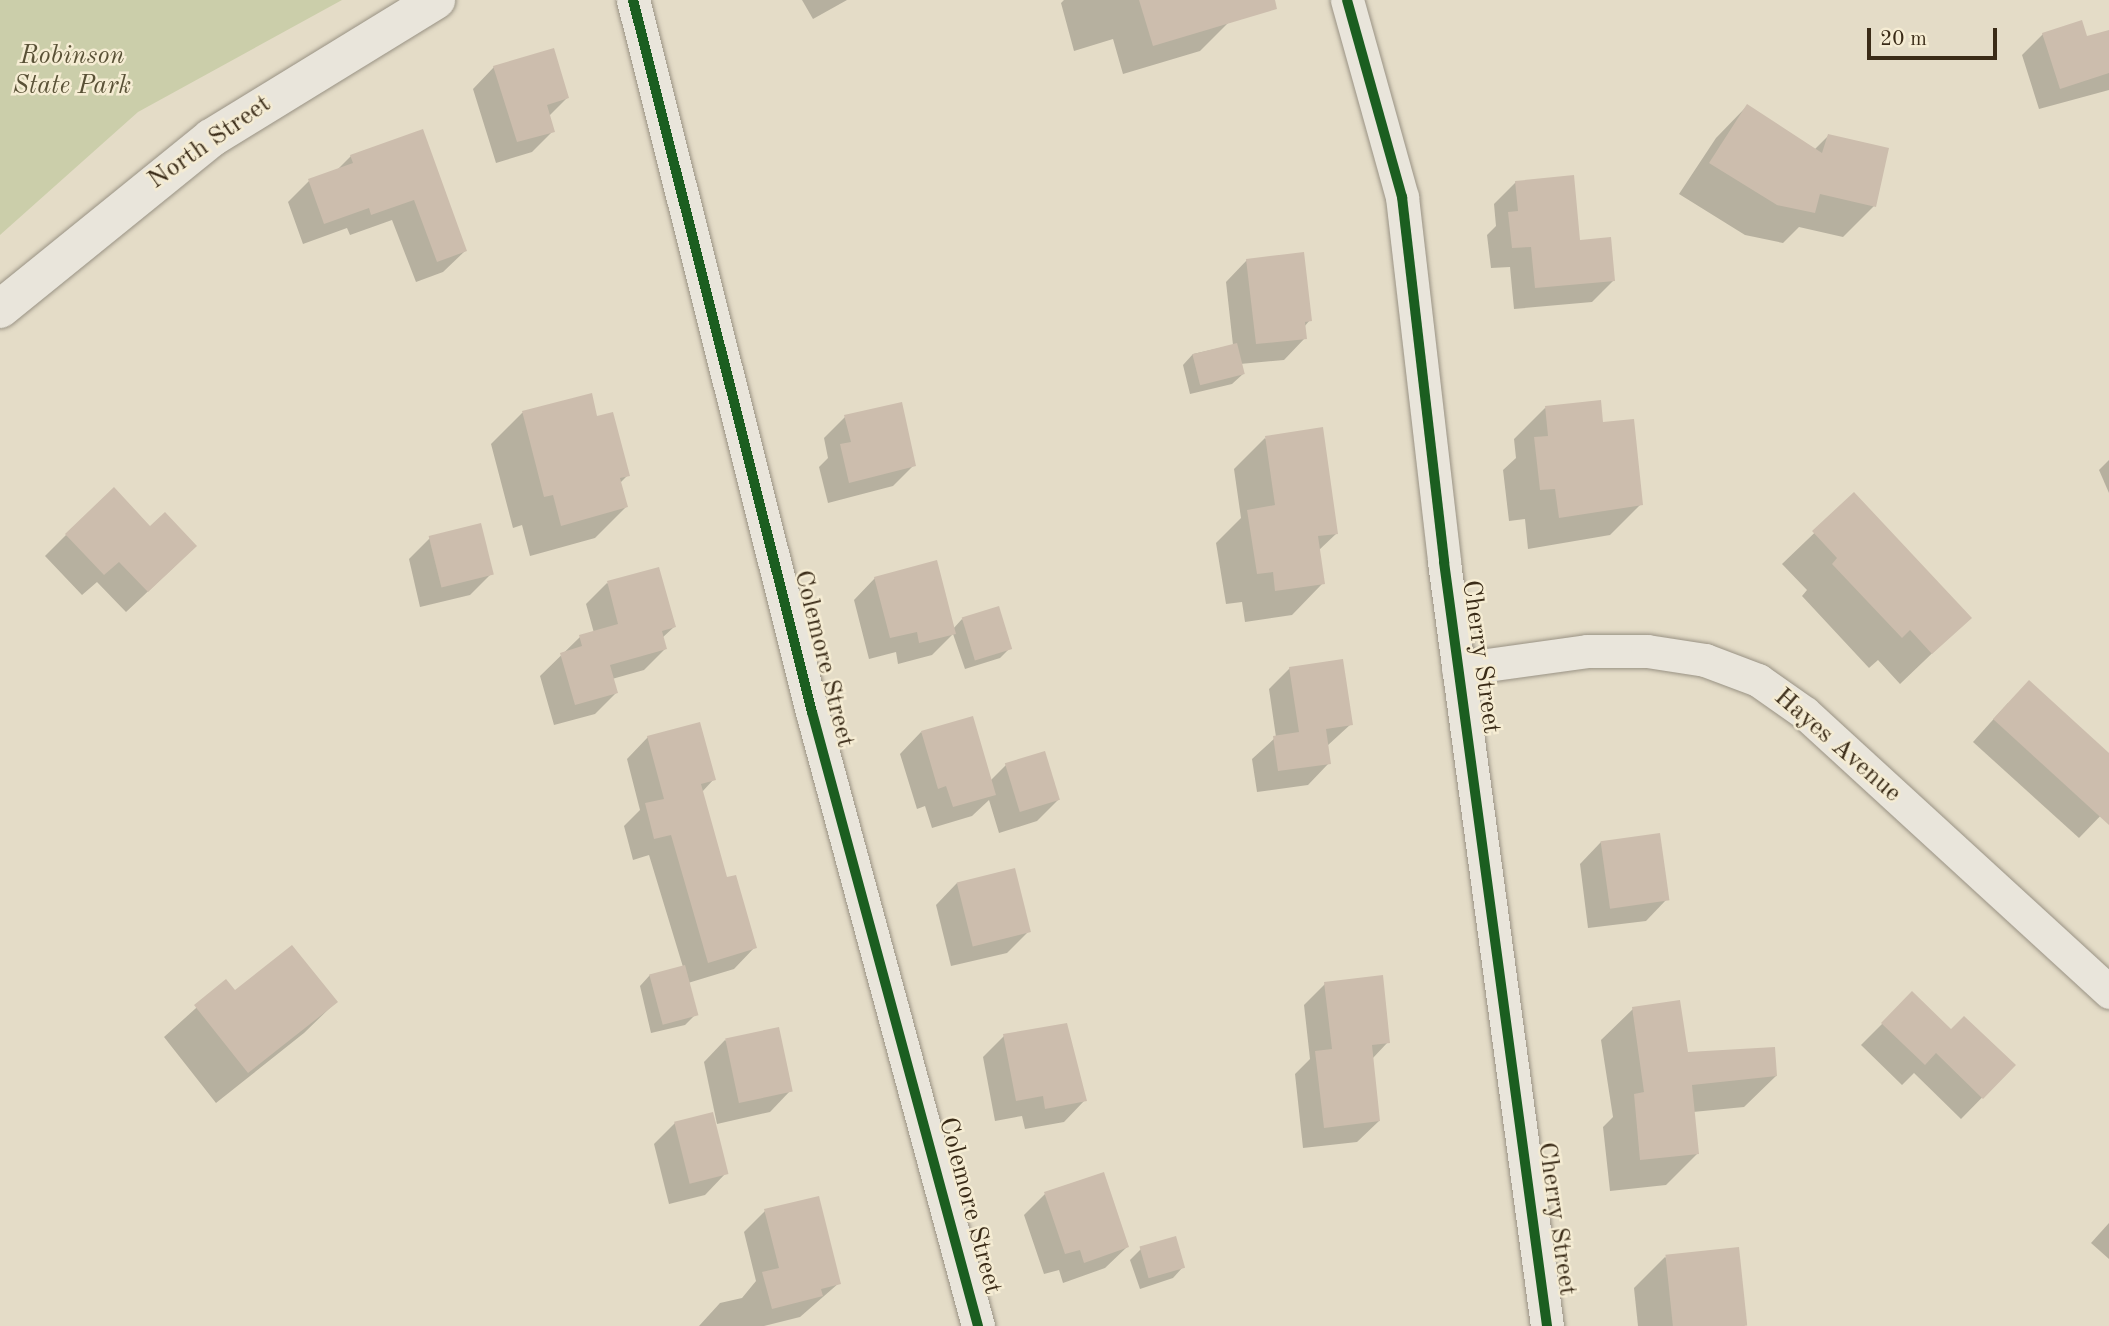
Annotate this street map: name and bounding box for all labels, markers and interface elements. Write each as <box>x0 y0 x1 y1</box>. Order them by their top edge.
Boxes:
scale bar <box>1871 14 2000 58</box>
text: 20 m <box>1880 29 1927 50</box>
park label: Robinson State Park <box>13 41 131 102</box>
street label: North Street <box>142 89 278 197</box>
street label: Colemore Street <box>786 567 860 751</box>
street label: Cherry Street <box>1454 578 1506 736</box>
street label: Hayes Avenue <box>1767 682 1907 810</box>
street label: Colemore Street <box>930 1114 1008 1298</box>
street label: Cherry Street <box>1530 1140 1582 1298</box>

